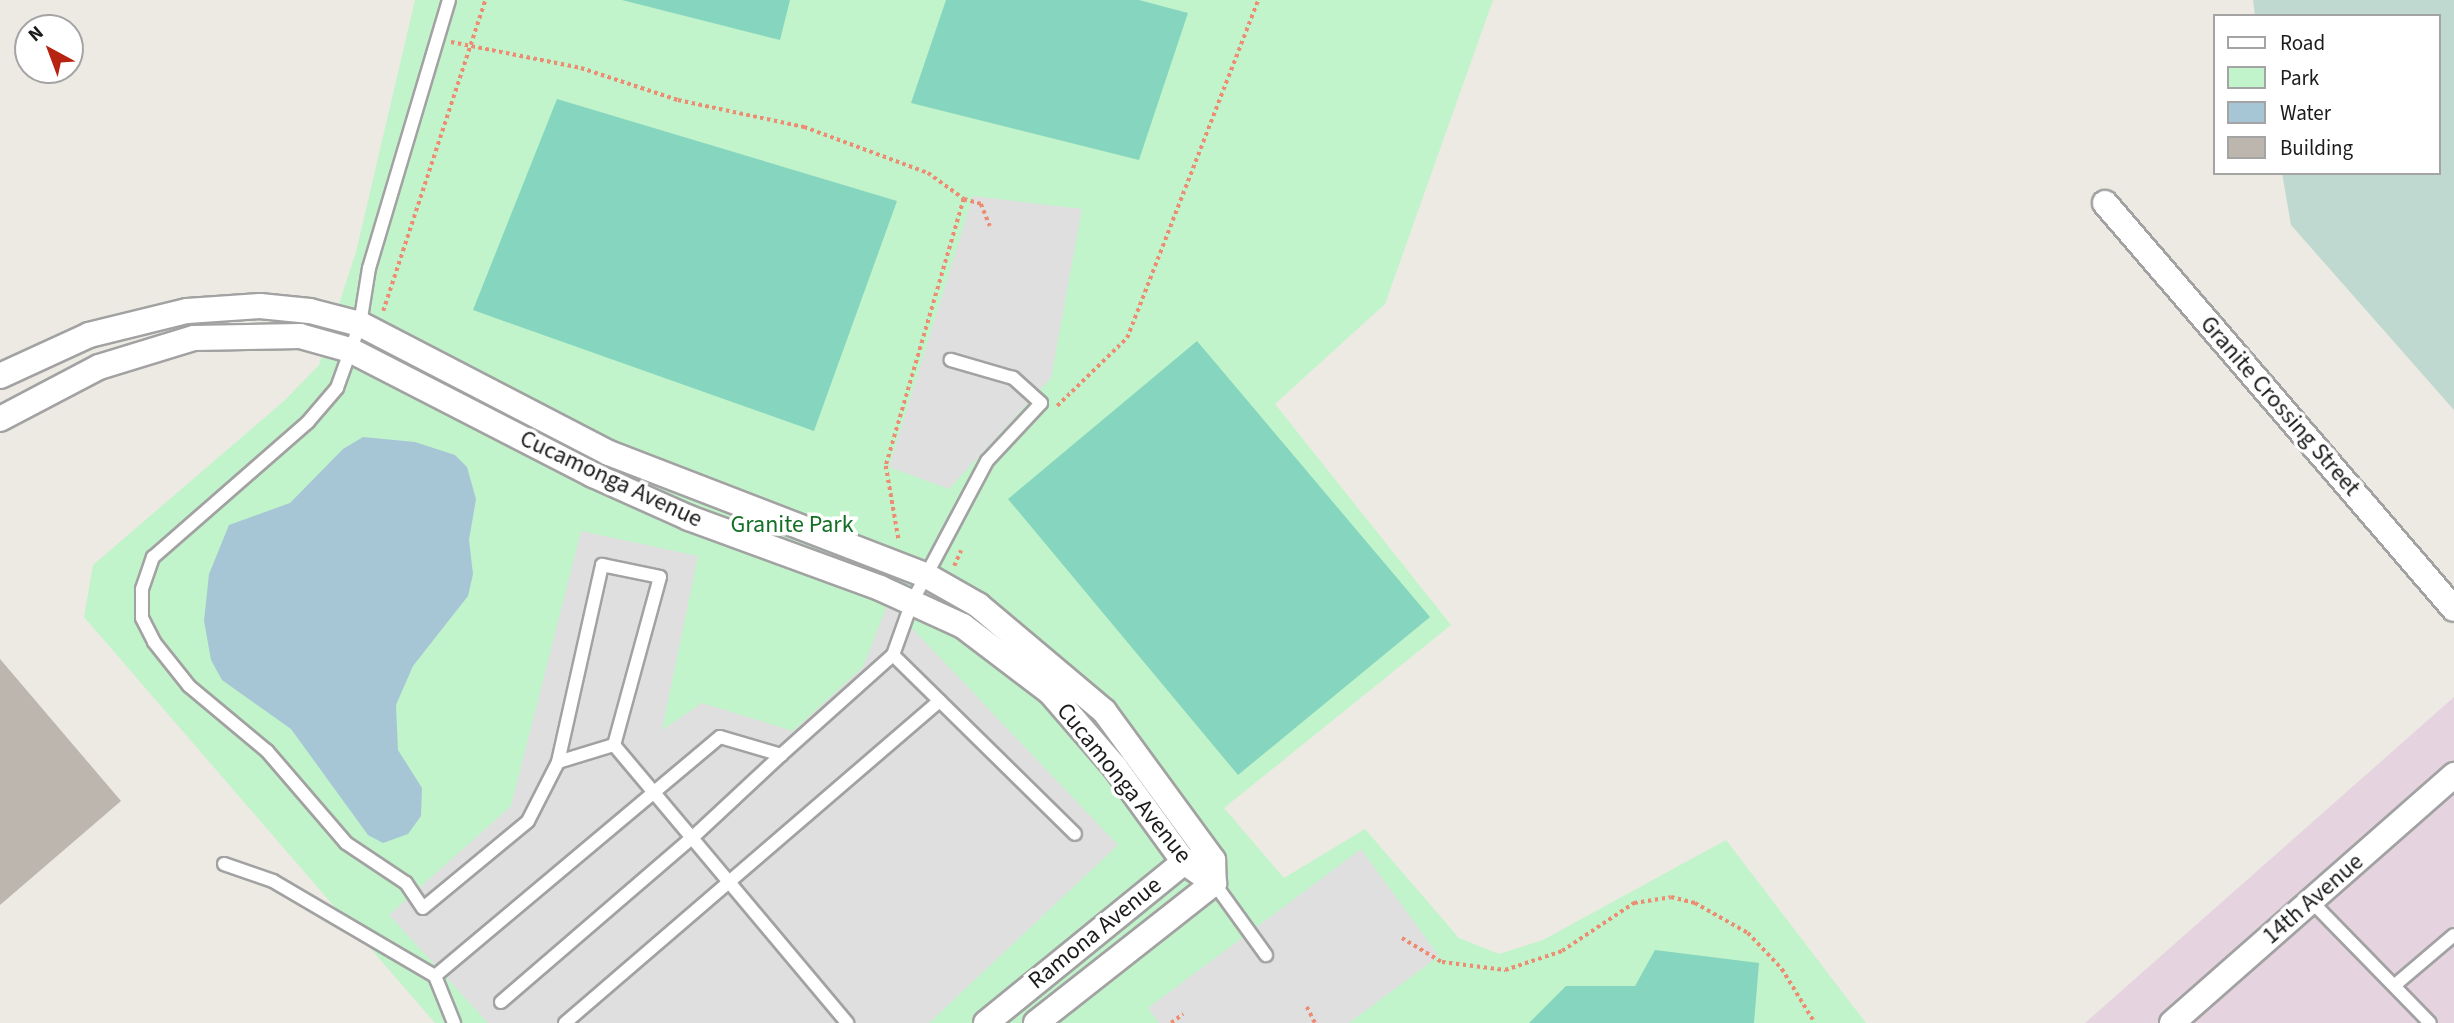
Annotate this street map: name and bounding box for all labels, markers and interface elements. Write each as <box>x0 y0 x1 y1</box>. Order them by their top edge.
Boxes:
north arrow <box>14 14 84 84</box>
legend <box>2212 14 2440 175</box>
text: N <box>23 20 50 49</box>
text: Road <box>2280 28 2325 58</box>
text: Park <box>2280 63 2319 93</box>
text: Water <box>2280 98 2331 128</box>
text: Building <box>2280 133 2353 163</box>
street label: Granite Crossing Street <box>2194 310 2366 502</box>
street label: Cucamonga Avenue <box>515 424 707 534</box>
park label: Granite Park <box>730 511 854 539</box>
street label: Cucamonga Avenue <box>1051 697 1197 869</box>
street label: 14th Avenue <box>2257 848 2369 950</box>
street label: Ramona Avenue <box>1023 871 1167 995</box>

